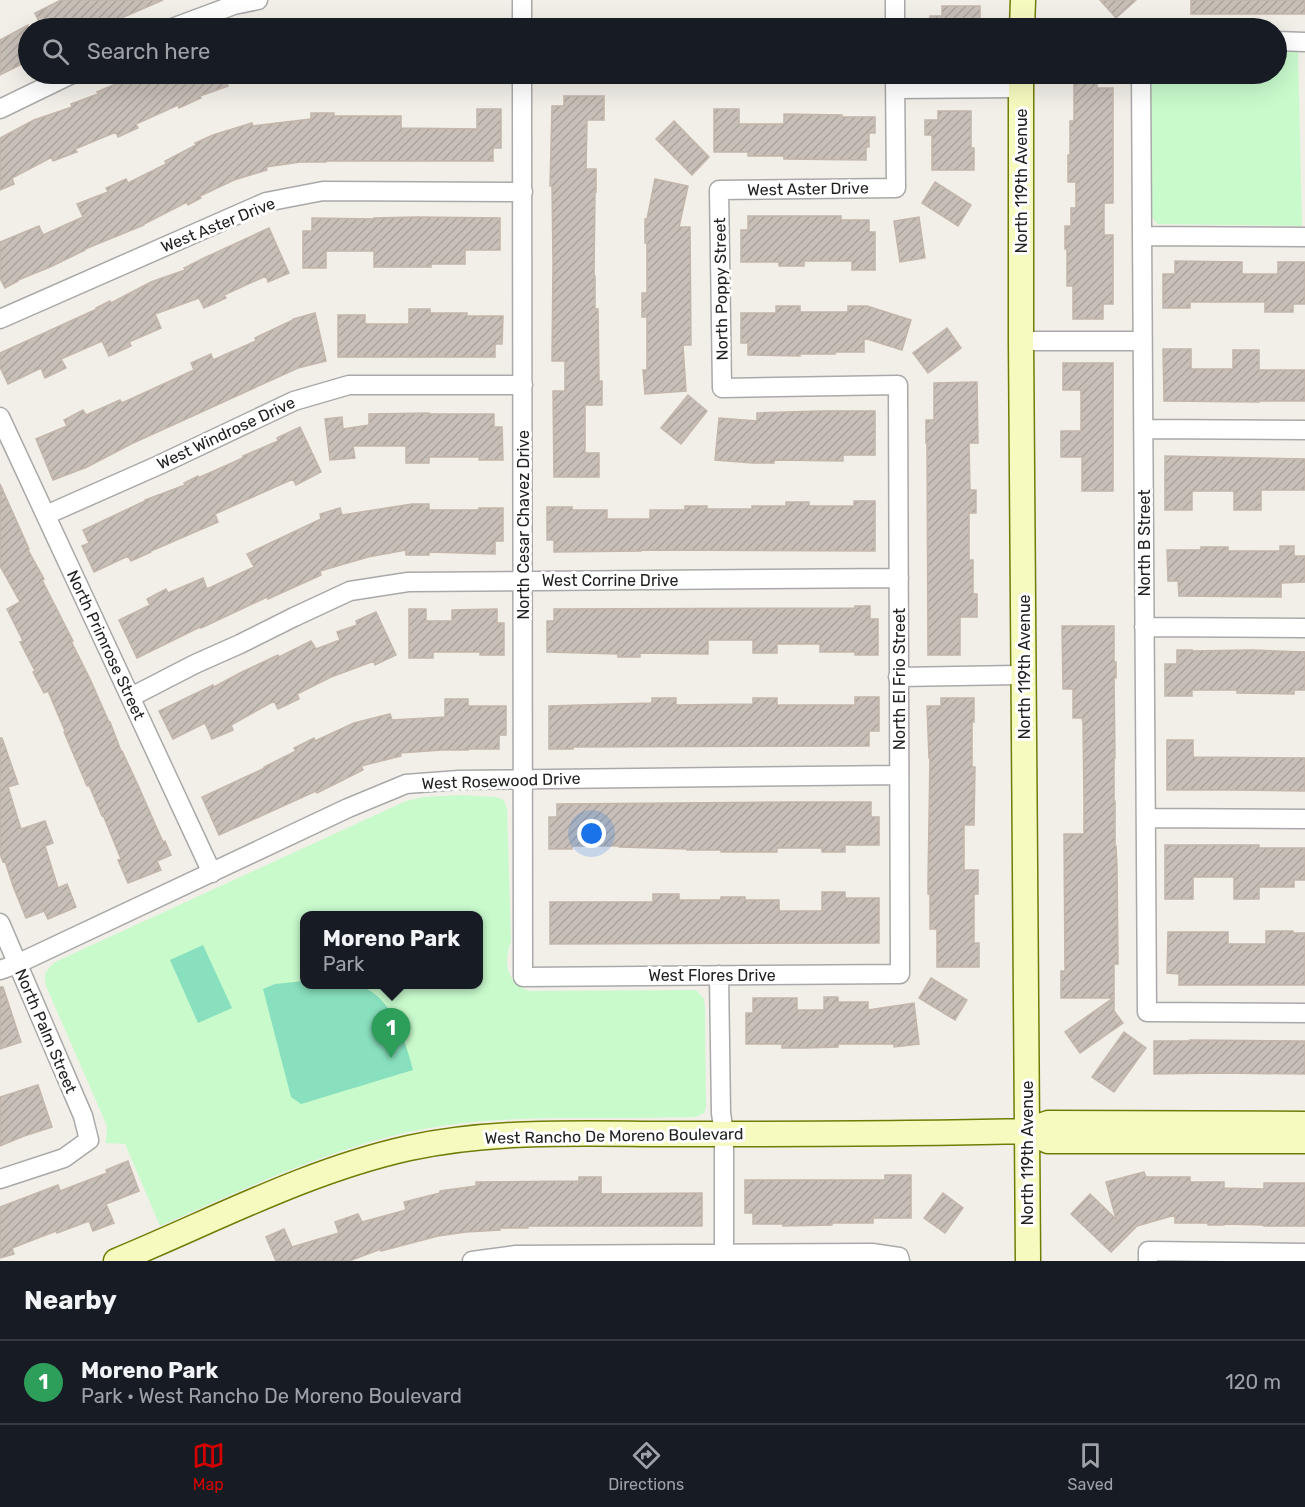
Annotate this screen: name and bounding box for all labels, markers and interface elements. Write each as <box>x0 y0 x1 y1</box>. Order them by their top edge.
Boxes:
search box <box>18 18 1287 84</box>
icon: search <box>39 35 72 68</box>
text: Search here <box>87 38 210 65</box>
street label: North 119th Avenue <box>1012 108 1031 254</box>
street label: West Aster Drive <box>747 178 869 200</box>
street label: West Aster Drive <box>158 193 278 257</box>
street label: North Poppy Street <box>710 217 732 361</box>
street label: West Windrose Drive <box>154 393 298 473</box>
street label: North Cesar Chavez Drive <box>514 430 533 620</box>
street label: North B Street <box>1135 489 1154 597</box>
street label: North Primrose Street <box>63 567 149 723</box>
street label: West Corrine Drive <box>542 571 678 590</box>
street label: North 119th Avenue <box>1015 594 1034 740</box>
street label: North El Frio Street <box>890 608 909 750</box>
street label: West Rosewood Drive <box>421 769 581 793</box>
your location <box>577 819 606 848</box>
popup <box>300 911 483 989</box>
text: Moreno Park <box>323 925 460 952</box>
text: Park <box>323 952 364 976</box>
street label: North Palm Street <box>11 966 81 1096</box>
street label: West Flores Drive <box>648 966 776 985</box>
pin: 1 <box>372 1008 410 1058</box>
street label: North 119th Avenue <box>1018 1080 1037 1226</box>
street label: West Rancho De Moreno Boulevard <box>484 1124 744 1148</box>
text: Nearby <box>24 1285 117 1316</box>
text: Moreno Park <box>81 1357 218 1384</box>
text: 1 <box>39 1370 48 1394</box>
text: 120 m <box>1225 1370 1281 1394</box>
text: Park · West Rancho De Moreno Boulevard <box>81 1384 462 1408</box>
tab: Map <box>192 1439 225 1494</box>
tab: Directions <box>608 1439 684 1494</box>
tab: Saved <box>1068 1439 1113 1494</box>

